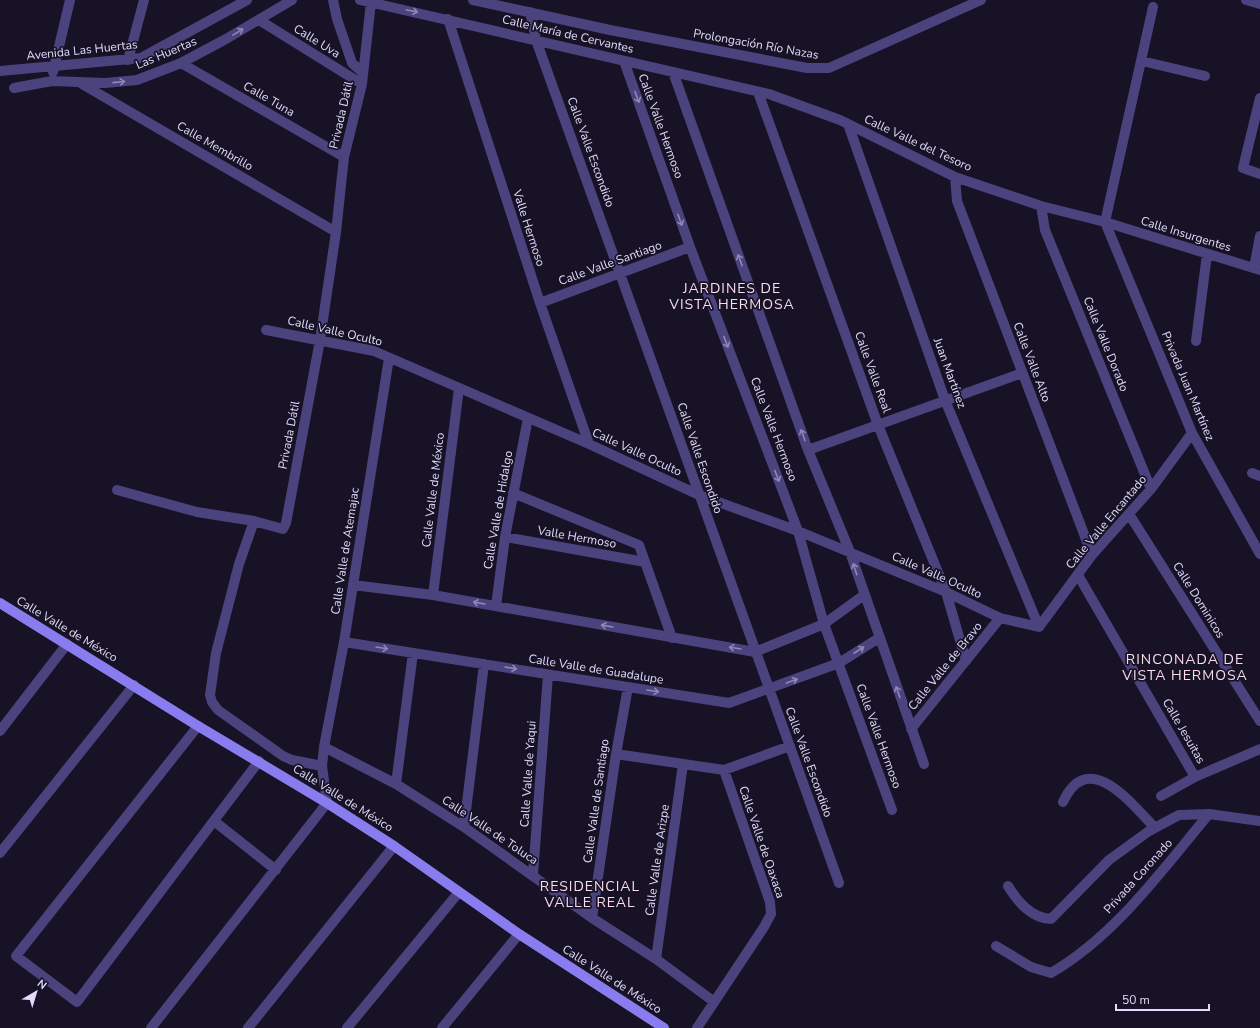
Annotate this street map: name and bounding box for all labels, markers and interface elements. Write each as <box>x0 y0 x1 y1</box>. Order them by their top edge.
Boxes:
one-way arrow <box>405 8 418 16</box>
street label: Calle María de Cervantes <box>501 11 636 57</box>
street label: Calle Uva <box>291 20 343 62</box>
street label: Prolongación Río Nazas <box>692 25 820 63</box>
one-way arrow <box>232 28 244 36</box>
street label: Las Huertas <box>133 33 199 73</box>
street label: Avenida Las Huertas <box>26 36 139 64</box>
street label: Calle Valle Hermoso <box>635 71 688 181</box>
one-way arrow <box>112 78 125 85</box>
street label: Calle Tuna <box>240 78 298 120</box>
street label: Privada Dátil <box>325 79 357 151</box>
one-way arrow <box>633 91 641 103</box>
street label: Calle Valle Escondido <box>564 95 619 210</box>
street label: Calle Valle del Tesoro <box>861 111 975 175</box>
street label: Calle Membrillo <box>174 118 256 174</box>
street label: Valle Hermoso <box>509 187 549 269</box>
one-way arrow <box>677 213 685 225</box>
street label: Calle Insurgentes <box>1139 213 1233 255</box>
street label: Calle Valle Santiago <box>556 237 664 289</box>
one-way arrow <box>736 255 744 267</box>
district label: JARDINES DE VISTA HERMOSA <box>668 279 795 314</box>
street label: Calle Valle Dorado <box>1080 294 1132 394</box>
street label: Calle Valle Oculto <box>286 312 384 350</box>
street label: Calle Valle Alto <box>1009 320 1055 404</box>
street label: Calle Valle Real <box>851 329 895 415</box>
street label: Privada Juan Martínez <box>1158 329 1218 443</box>
one-way arrow <box>722 335 730 347</box>
street label: Juan Martínez <box>930 335 970 411</box>
street label: Calle Valle Hermoso <box>747 375 801 484</box>
street label: Privada Dátil <box>275 399 304 470</box>
street label: Calle Valle Escondido <box>674 400 727 516</box>
street label: Calle Valle Oculto <box>590 424 685 480</box>
one-way arrow <box>799 429 806 442</box>
street label: Calle Valle de México <box>418 431 448 548</box>
street label: Calle Valle de Hidalgo <box>480 449 516 571</box>
one-way arrow <box>774 470 782 482</box>
street label: Calle Valle Encantado <box>1062 471 1150 572</box>
street label: Calle Valle de Atemajac <box>327 486 363 616</box>
street label: Valle Hermoso <box>535 522 618 552</box>
street label: Calle Valle Oculto <box>889 548 985 602</box>
street label: Calle Dominicos <box>1169 559 1229 641</box>
one-way arrow <box>851 564 859 576</box>
street label: Calle Valle de México <box>13 592 121 666</box>
one-way arrow <box>473 599 486 607</box>
street label: Calle Valle de Bravo <box>904 618 986 713</box>
one-way arrow <box>601 622 614 630</box>
one-way arrow <box>375 644 388 652</box>
one-way arrow <box>729 644 742 652</box>
one-way arrow <box>853 646 864 654</box>
street label: Calle Valle de Guadalupe <box>527 650 665 688</box>
district label: RINCONADA DE VISTA HERMOSA <box>1121 650 1248 685</box>
one-way arrow <box>504 665 517 673</box>
one-way arrow <box>785 676 797 684</box>
street label: Calle Valle Hermoso <box>853 681 906 791</box>
one-way arrow <box>894 686 901 699</box>
one-way arrow <box>646 687 659 695</box>
street label: Calle Jesuitas <box>1159 696 1209 767</box>
street label: Calle Valle Escondido <box>782 705 837 820</box>
street label: Calle Valle de Yaqui <box>516 720 540 828</box>
street label: Calle Valle de Santiago <box>579 738 613 864</box>
street label: Calle Valle de México <box>290 761 396 836</box>
street label: Calle Valle de Oaxaca <box>735 784 789 900</box>
street label: Calle Valle de Toluca <box>439 792 541 868</box>
street label: Calle Valle de Arizpe <box>641 803 673 917</box>
street label: Privada Coronado <box>1100 835 1176 917</box>
district label: RESIDENCIAL VALLE REAL <box>540 877 640 912</box>
street label: Calle Valle de México <box>559 941 665 1017</box>
north arrow <box>16 972 56 1012</box>
text: N <box>34 976 50 993</box>
scale bar <box>1116 986 1209 1012</box>
text: 50 m <box>1122 992 1150 1008</box>

